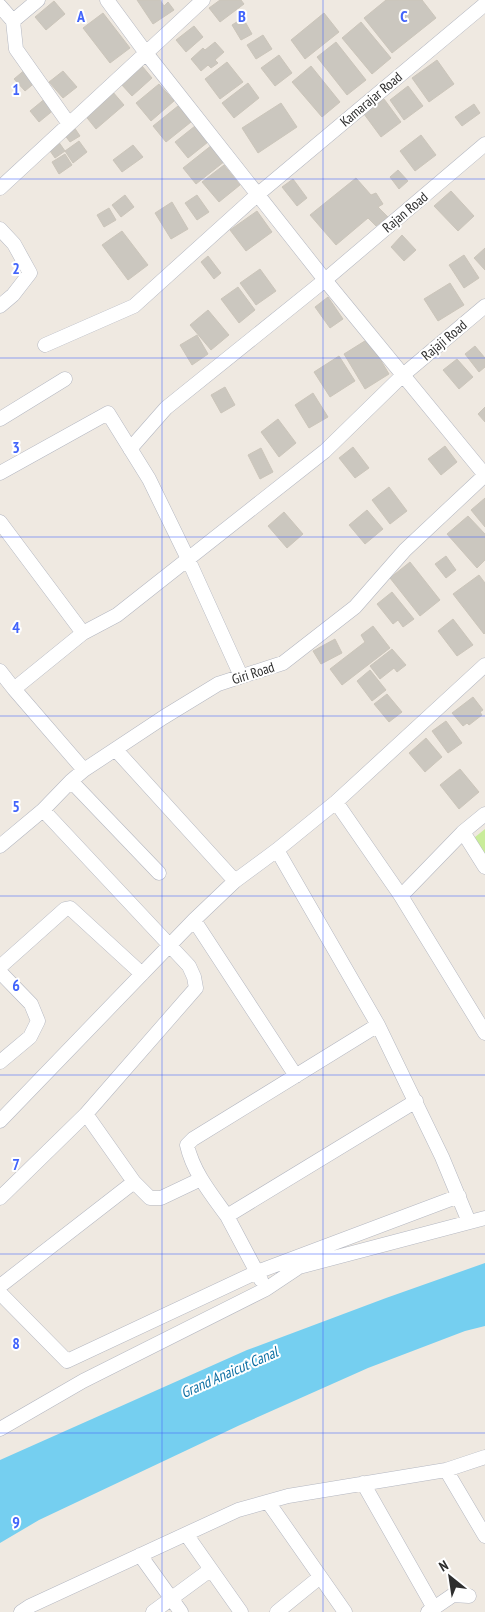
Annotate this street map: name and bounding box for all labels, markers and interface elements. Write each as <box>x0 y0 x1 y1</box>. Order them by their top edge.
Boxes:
text: A <box>76 6 86 26</box>
text: B <box>238 6 246 26</box>
text: C <box>400 6 408 26</box>
street label: Kamarajar Road <box>336 68 406 130</box>
text: 1 <box>12 79 20 99</box>
street label: Rajan Road <box>379 188 431 236</box>
text: 2 <box>12 258 20 278</box>
street label: Rajaji Road <box>418 316 470 364</box>
text: 3 <box>12 437 20 457</box>
text: 4 <box>12 617 20 637</box>
street label: Giri Road <box>229 658 277 688</box>
text: 5 <box>12 796 20 816</box>
text: 6 <box>12 975 20 995</box>
text: 7 <box>12 1154 20 1174</box>
text: 8 <box>12 1333 20 1353</box>
water label: Grand Anaicut Canal <box>178 1342 282 1402</box>
text: 9 <box>12 1512 20 1532</box>
north arrow <box>425 1552 475 1602</box>
text: N <box>436 1556 451 1575</box>

